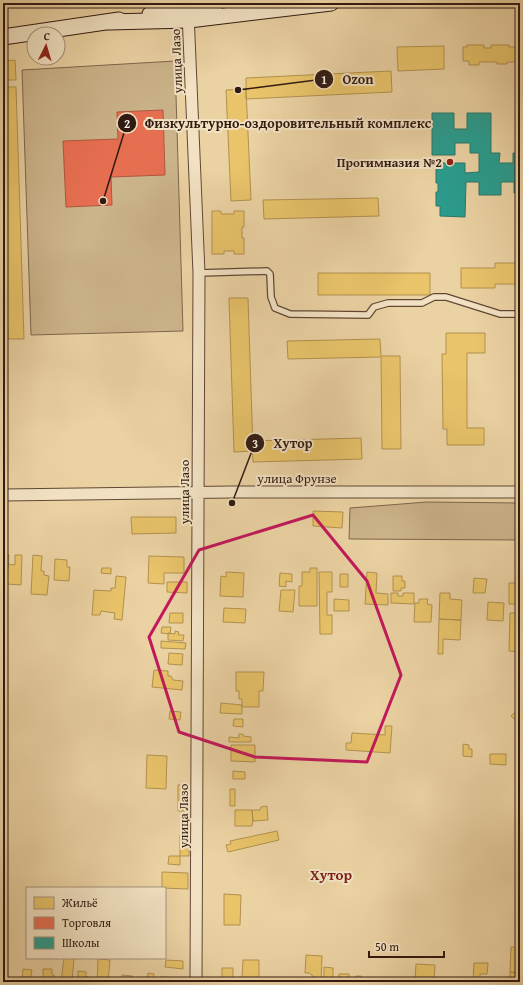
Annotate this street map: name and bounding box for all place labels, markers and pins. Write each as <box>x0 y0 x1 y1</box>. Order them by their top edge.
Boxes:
callout: Ozon <box>314 66 381 92</box>
callout: Физкультурно-оздоровительный комплекс <box>117 110 440 136</box>
place label: Прогимназия №2 <box>337 153 442 172</box>
marker: Прогимназия №2 <box>445 157 455 167</box>
callout: Хутор <box>245 430 321 456</box>

